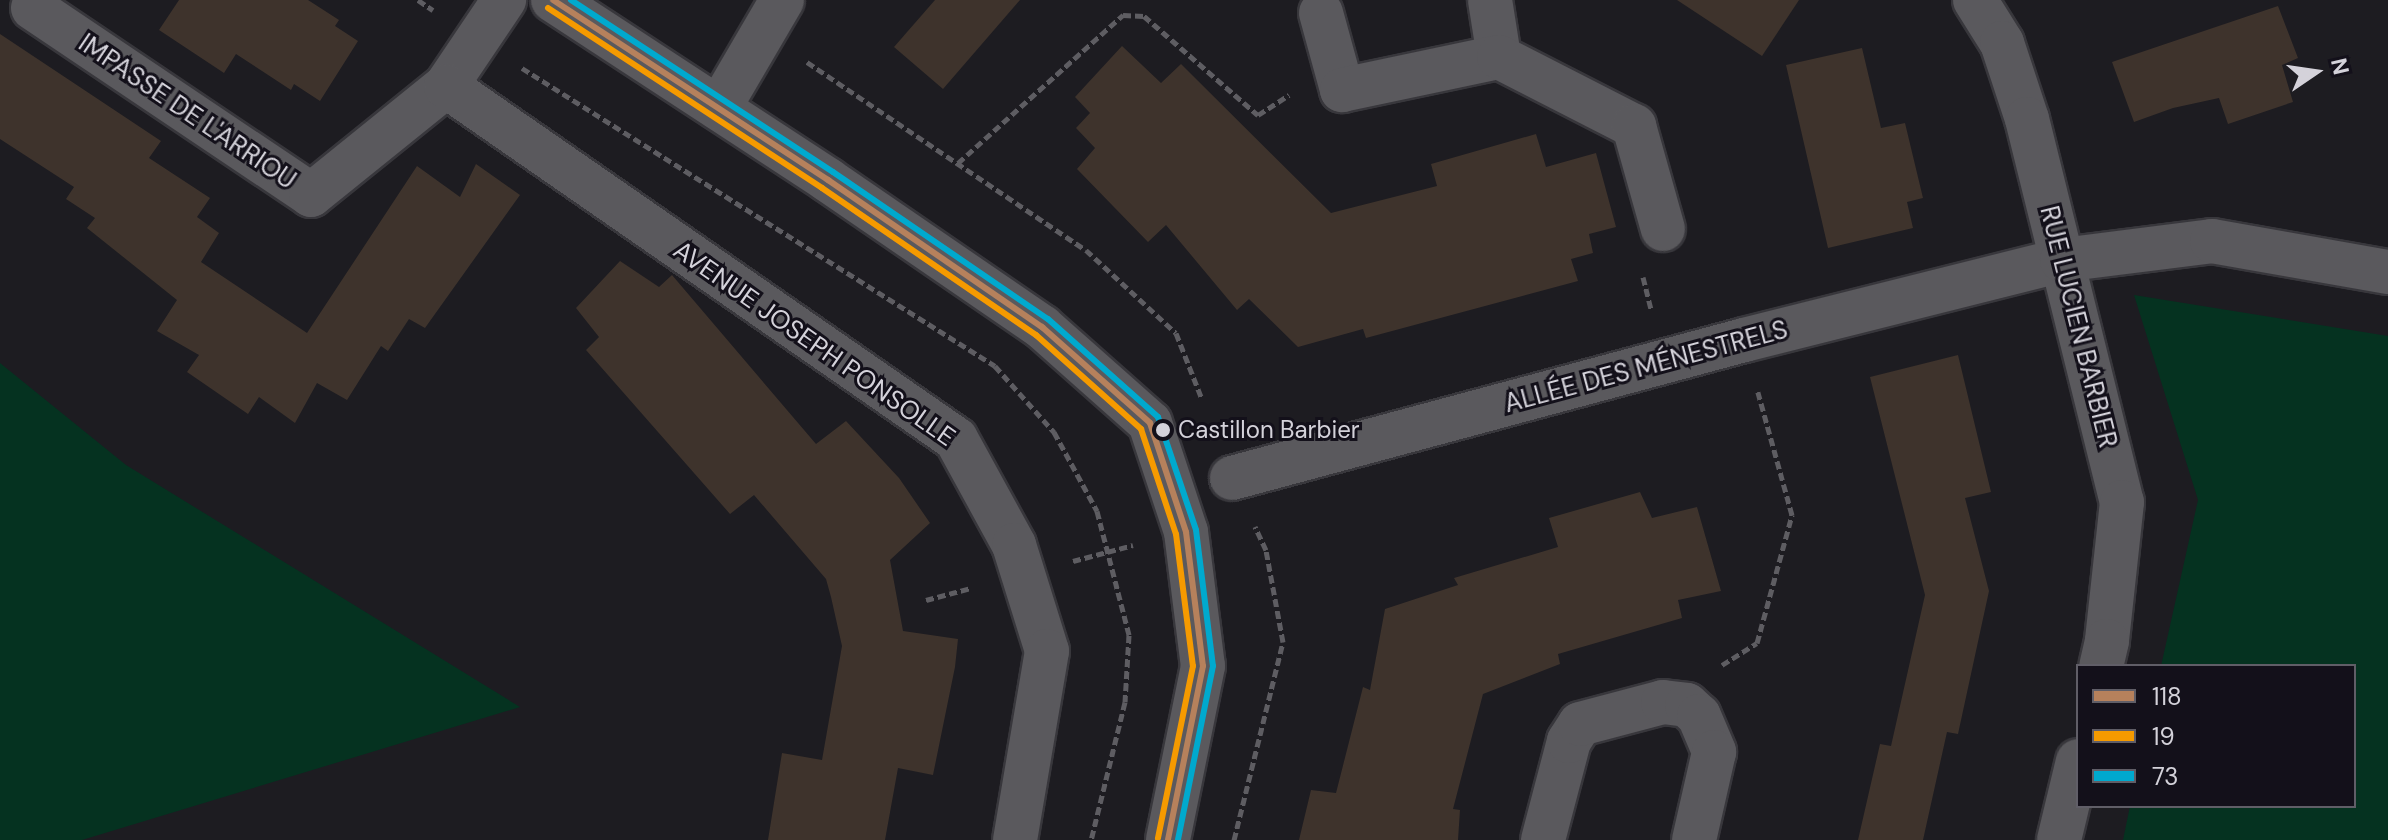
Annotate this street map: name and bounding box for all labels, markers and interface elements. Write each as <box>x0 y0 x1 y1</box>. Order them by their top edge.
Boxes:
street label: IMPASSE DE L'ARRIOU <box>72 28 302 196</box>
north arrow <box>2276 32 2356 112</box>
text: N <box>2324 55 2356 78</box>
street label: RUE LUCIEN BARBIER <box>2033 203 2123 451</box>
street label: AVENUE JOSEPH PONSOLLE <box>667 235 961 453</box>
street label: ALLÉE DES MÉNESTRELS <box>1501 314 1791 420</box>
place label: Castillon Barbier <box>1178 416 1360 444</box>
marker: Castillon Barbier <box>1155 422 1171 438</box>
legend <box>2076 664 2356 808</box>
text: 118 <box>2152 681 2182 712</box>
text: 19 <box>2152 721 2175 752</box>
text: 73 <box>2152 761 2178 792</box>

